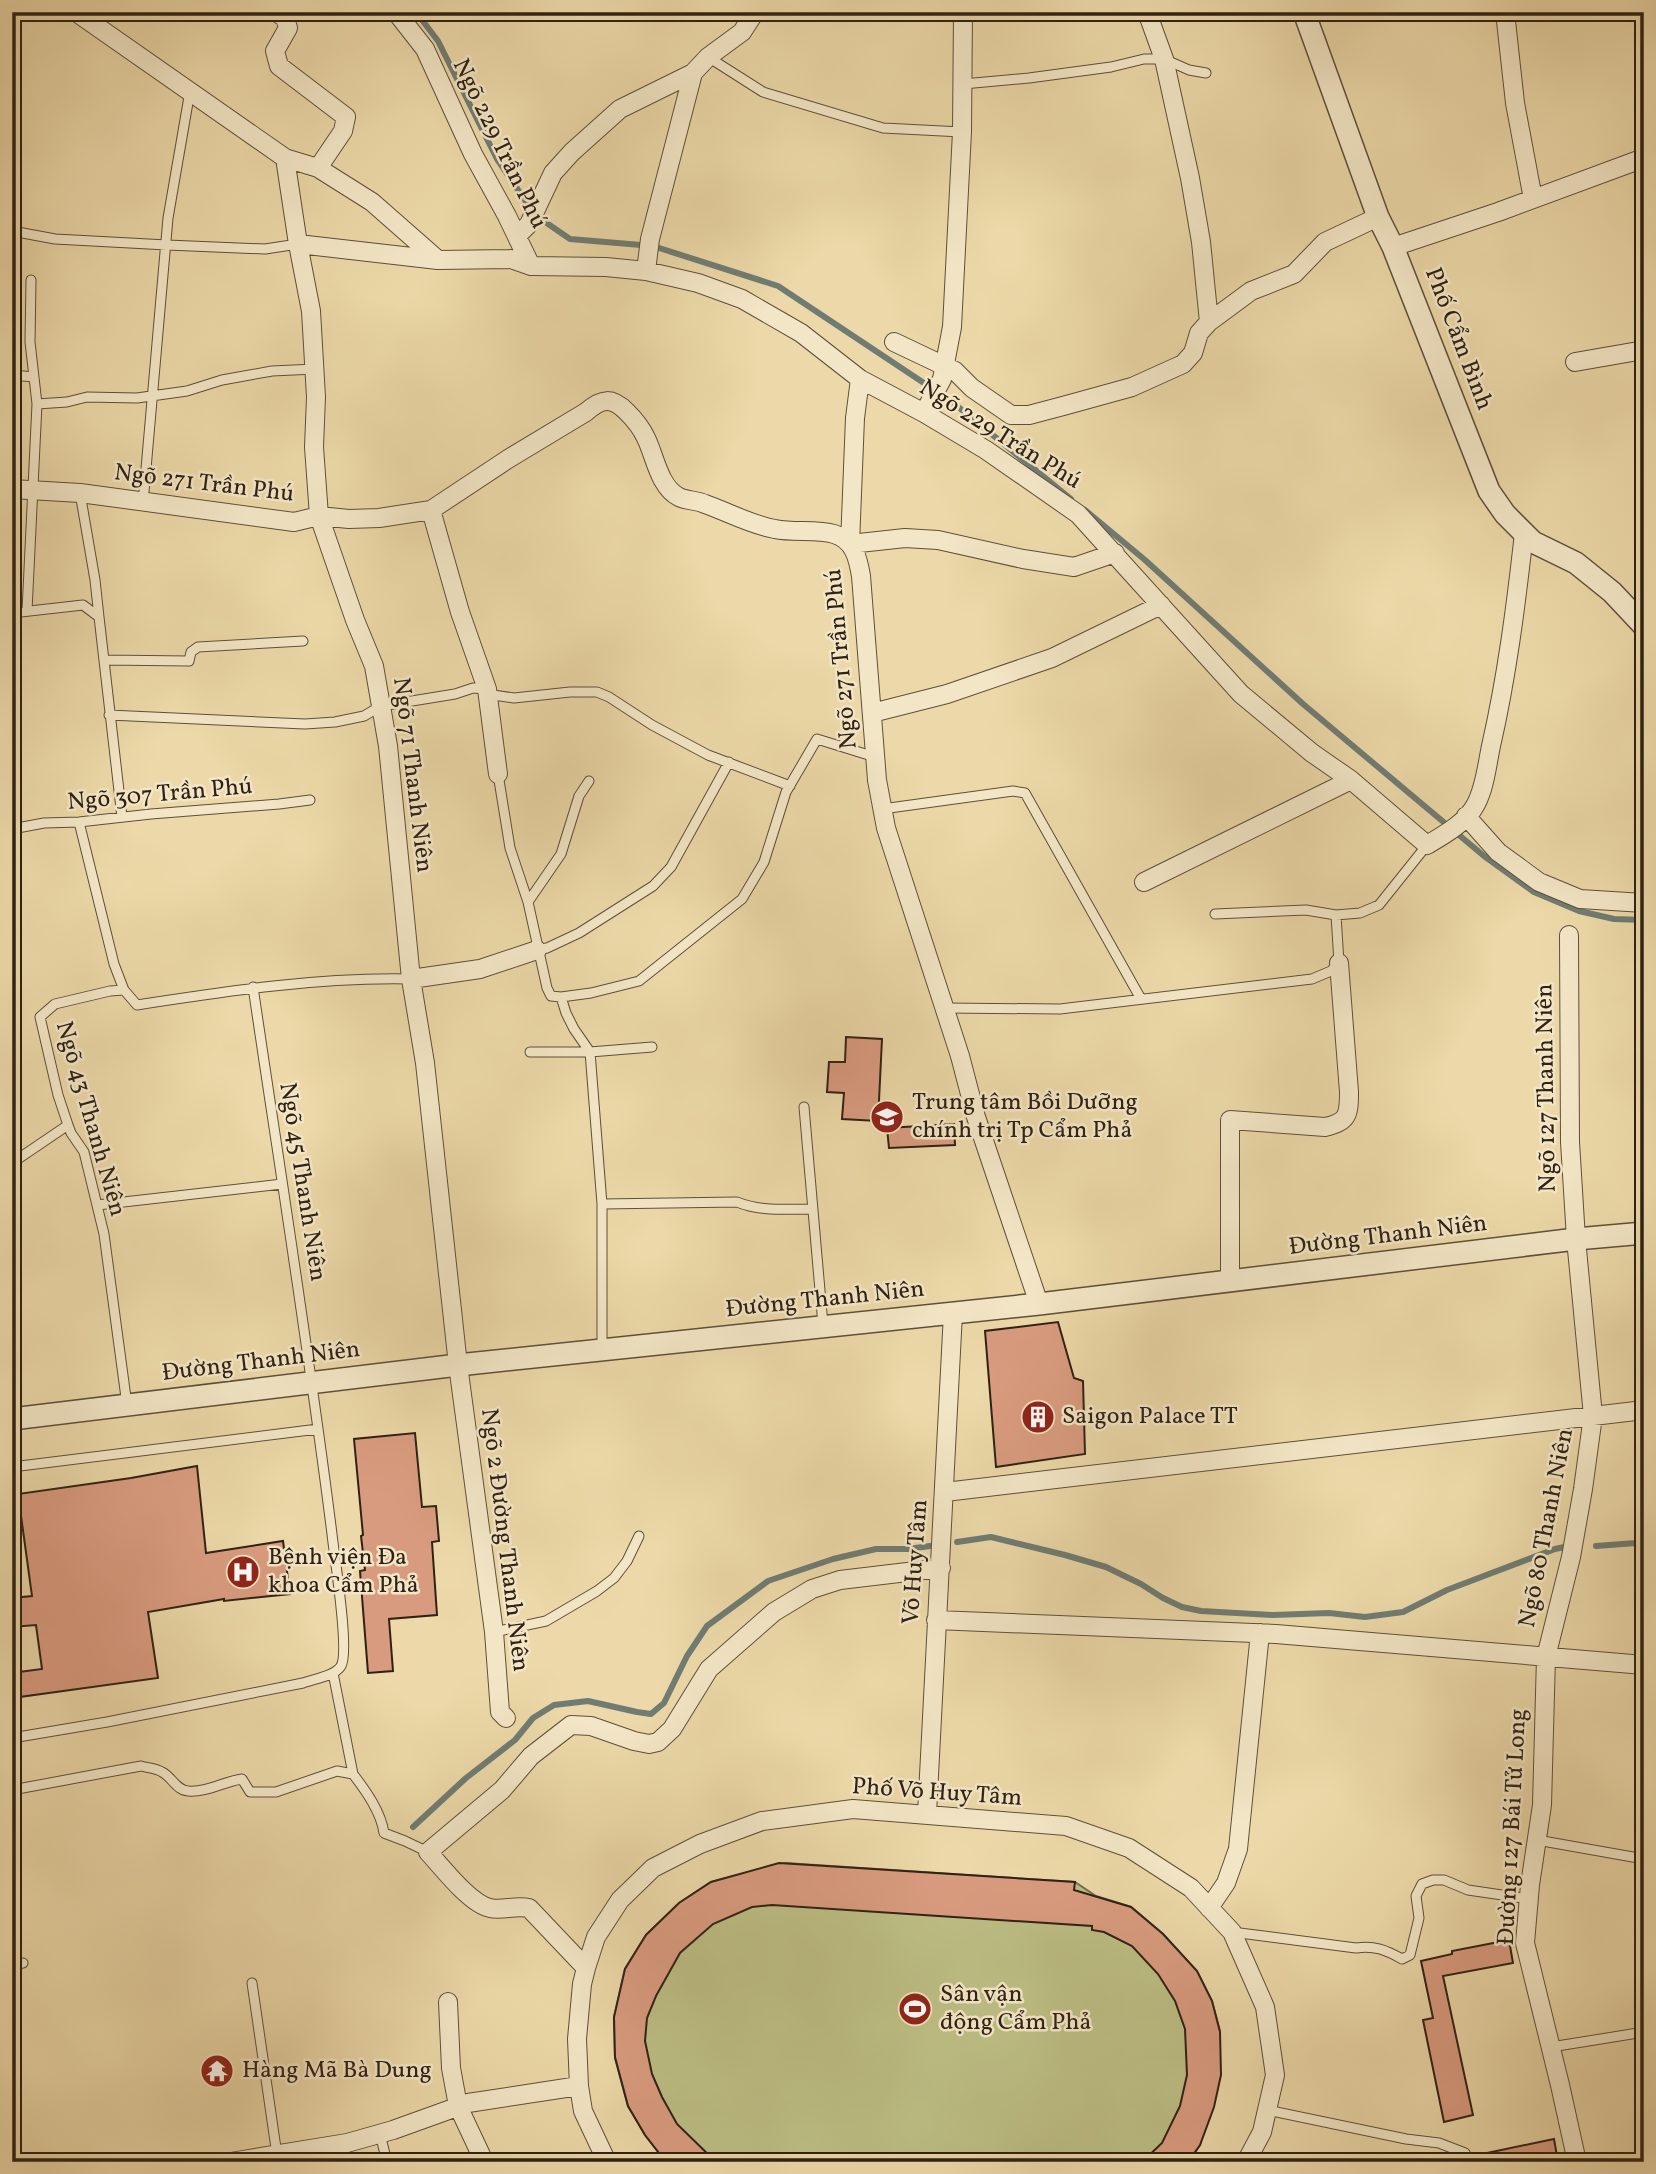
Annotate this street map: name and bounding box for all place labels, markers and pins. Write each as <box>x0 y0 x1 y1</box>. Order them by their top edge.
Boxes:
place label: Trung tâm Bồi Dưỡng chính trị Tp Cẩm Phả <box>912 1086 1138 1148</box>
school or university icon: Trung tâm Bồi Dưỡng chính trị Tp Cẩm Phả <box>868 1098 906 1136</box>
building icon: Saigon Palace TT <box>1019 1398 1057 1436</box>
place label: Saigon Palace TT <box>1062 1400 1238 1434</box>
place label: Bệnh viện Đa khoa Cẩm Phả <box>268 1541 419 1603</box>
hospital icon: Bệnh viện Đa khoa Cẩm Phả <box>224 1553 262 1591</box>
place label: Sân vận động Cẩm Phả <box>940 1978 1092 2040</box>
sports icon: Sân vận động Cẩm Phả <box>896 1990 934 2028</box>
temple icon: Hàng Mã Bà Dung <box>198 2052 236 2090</box>
place label: Hàng Mã Bà Dung <box>242 2054 432 2088</box>

